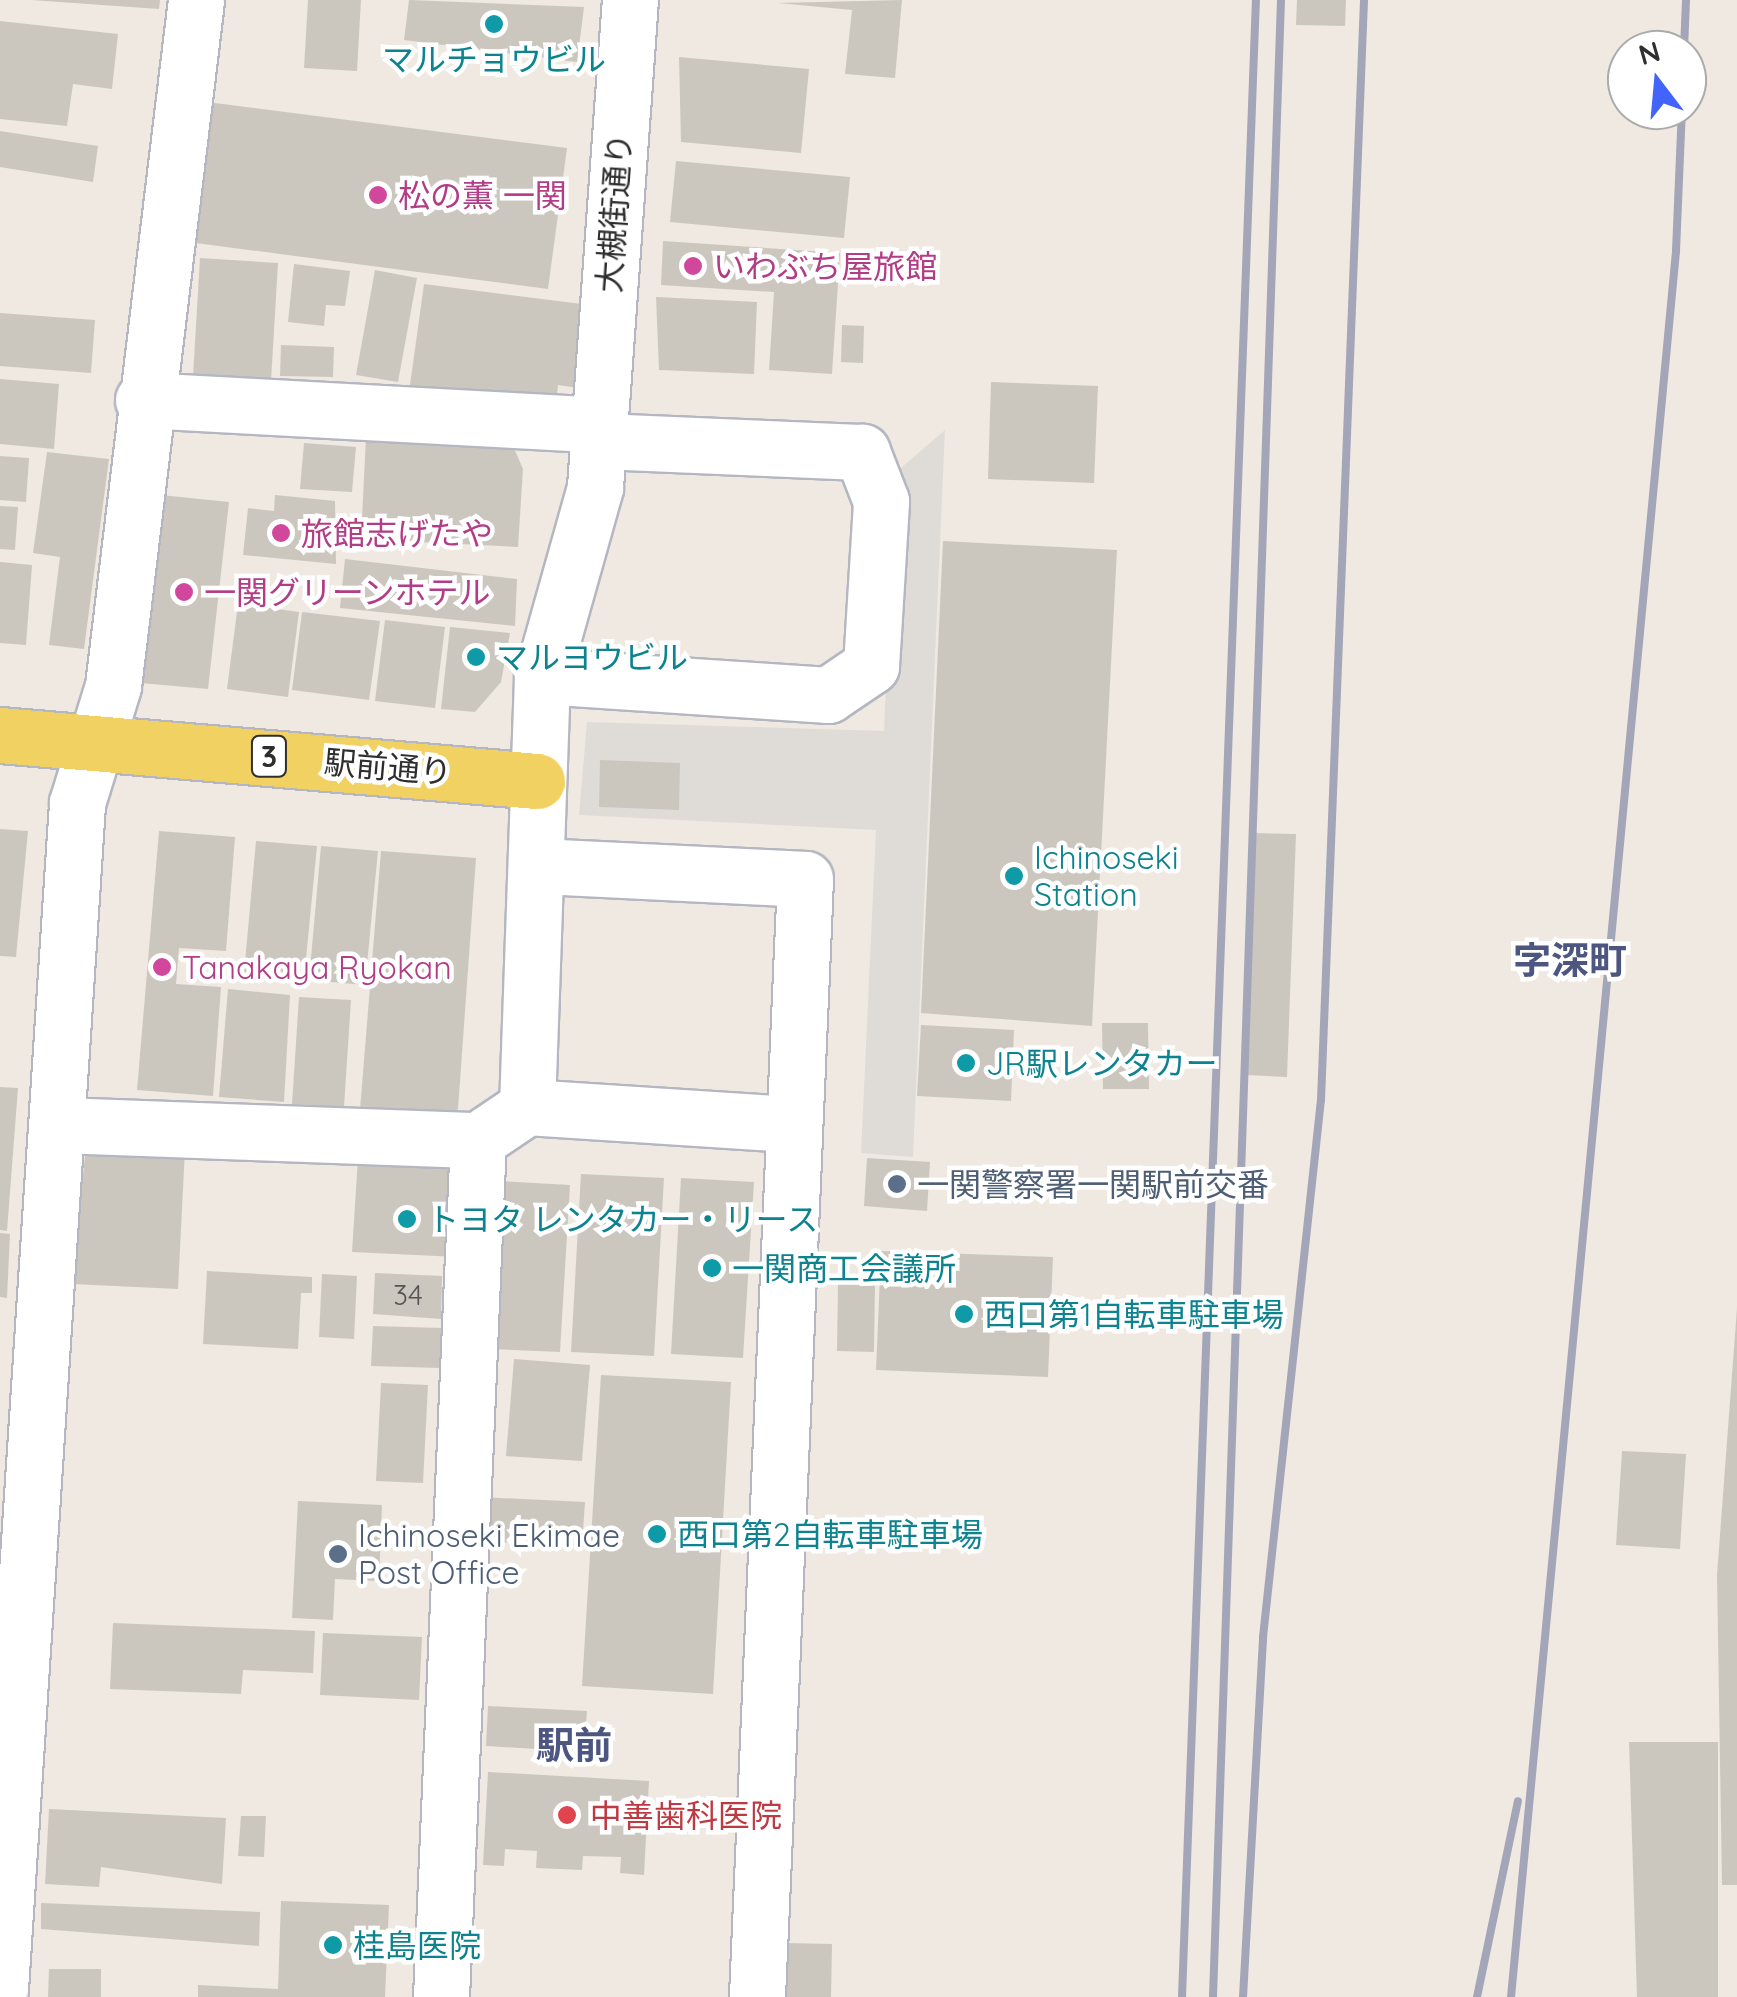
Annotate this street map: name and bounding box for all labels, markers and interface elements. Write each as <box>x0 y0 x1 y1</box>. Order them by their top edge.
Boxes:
marker: マルチョウビル <box>483 13 505 35</box>
north arrow <box>1607 30 1707 130</box>
text: N <box>1634 33 1664 72</box>
place label: マルチョウビル <box>382 40 606 78</box>
street label: 大槻街通り <box>589 132 639 294</box>
place label: 松の薫 一関 <box>398 176 567 214</box>
marker: 松の薫 一関 <box>367 184 389 206</box>
place label: いわぶち屋旅館 <box>713 247 937 285</box>
marker: いわぶち屋旅館 <box>682 255 704 277</box>
place label: 旅館志げたや <box>301 514 493 552</box>
marker: 旅館志げたや <box>270 522 292 544</box>
place label: 一関グリーンホテル <box>204 573 492 611</box>
marker: 一関グリーンホテル <box>173 581 195 603</box>
place label: マルヨウビル <box>496 638 688 676</box>
marker: マルヨウビル <box>465 646 487 668</box>
road number: 3 <box>249 731 289 781</box>
street label: 駅前通り <box>323 742 453 792</box>
place label: Ichinoseki Station <box>1034 839 1178 914</box>
marker: Ichinoseki Station <box>1003 865 1025 887</box>
district label: 字深町 <box>1513 938 1627 984</box>
place label: Tanakaya Ryokan <box>182 948 452 986</box>
marker: Tanakaya Ryokan <box>151 956 173 978</box>
place label: JR駅レンタカー <box>986 1044 1218 1082</box>
marker: JR駅レンタカー <box>955 1052 977 1074</box>
place label: 一関警察署一関駅前交番 <box>917 1165 1269 1203</box>
marker: 一関警察署一関駅前交番 <box>886 1173 908 1195</box>
place label: トヨタ レンタカー・リース <box>427 1200 820 1238</box>
marker: トヨタ レンタカー・リース <box>396 1208 418 1230</box>
place label: 一関商工会議所 <box>732 1249 956 1287</box>
marker: 一関商工会議所 <box>701 1257 723 1279</box>
house number: 34 <box>393 1278 423 1312</box>
place label: 西口第1自転車駐車場 <box>984 1295 1284 1333</box>
marker: 西口第1自転車駐車場 <box>953 1303 975 1325</box>
place label: 西口第2自転車駐車場 <box>677 1515 983 1553</box>
place label: Ichinoseki Ekimae Post Office <box>358 1517 620 1592</box>
marker: 西口第2自転車駐車場 <box>646 1523 668 1545</box>
marker: Ichinoseki Ekimae Post Office <box>327 1543 349 1565</box>
district label: 駅前 <box>536 1723 612 1769</box>
place label: 中善歯科医院 <box>590 1796 782 1834</box>
marker: 中善歯科医院 <box>554 1802 580 1828</box>
place label: 桂島医院 <box>353 1926 481 1964</box>
marker: 桂島医院 <box>322 1934 344 1956</box>

